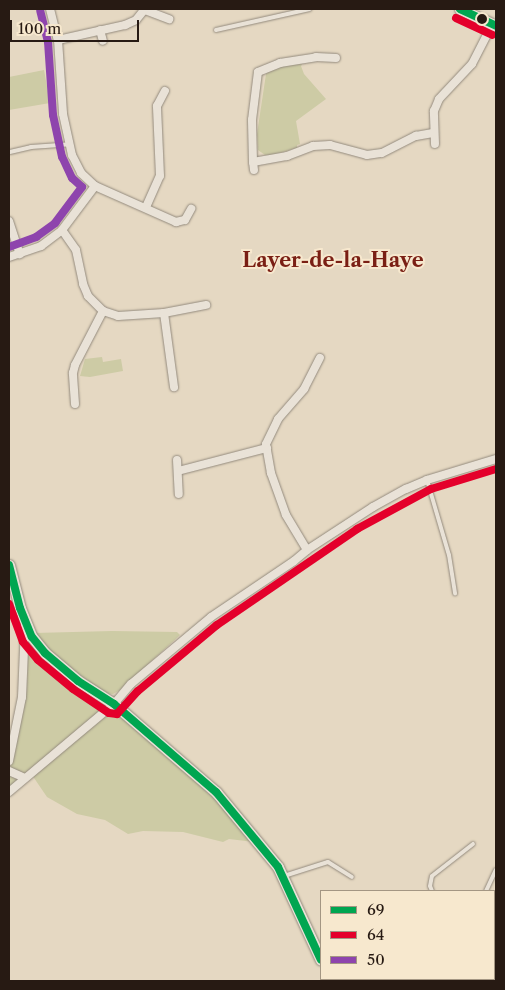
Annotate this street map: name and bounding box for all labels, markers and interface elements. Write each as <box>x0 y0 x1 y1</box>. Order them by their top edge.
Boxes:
scale bar <box>12 10 141 42</box>
unlabelled marker <box>477 14 487 24</box>
text: 100 m <box>18 19 61 38</box>
district label: Layer-de-la-Haye <box>242 248 424 272</box>
legend <box>320 890 495 980</box>
text: 69 <box>367 900 385 919</box>
text: 64 <box>367 925 384 944</box>
text: 50 <box>367 950 385 969</box>

